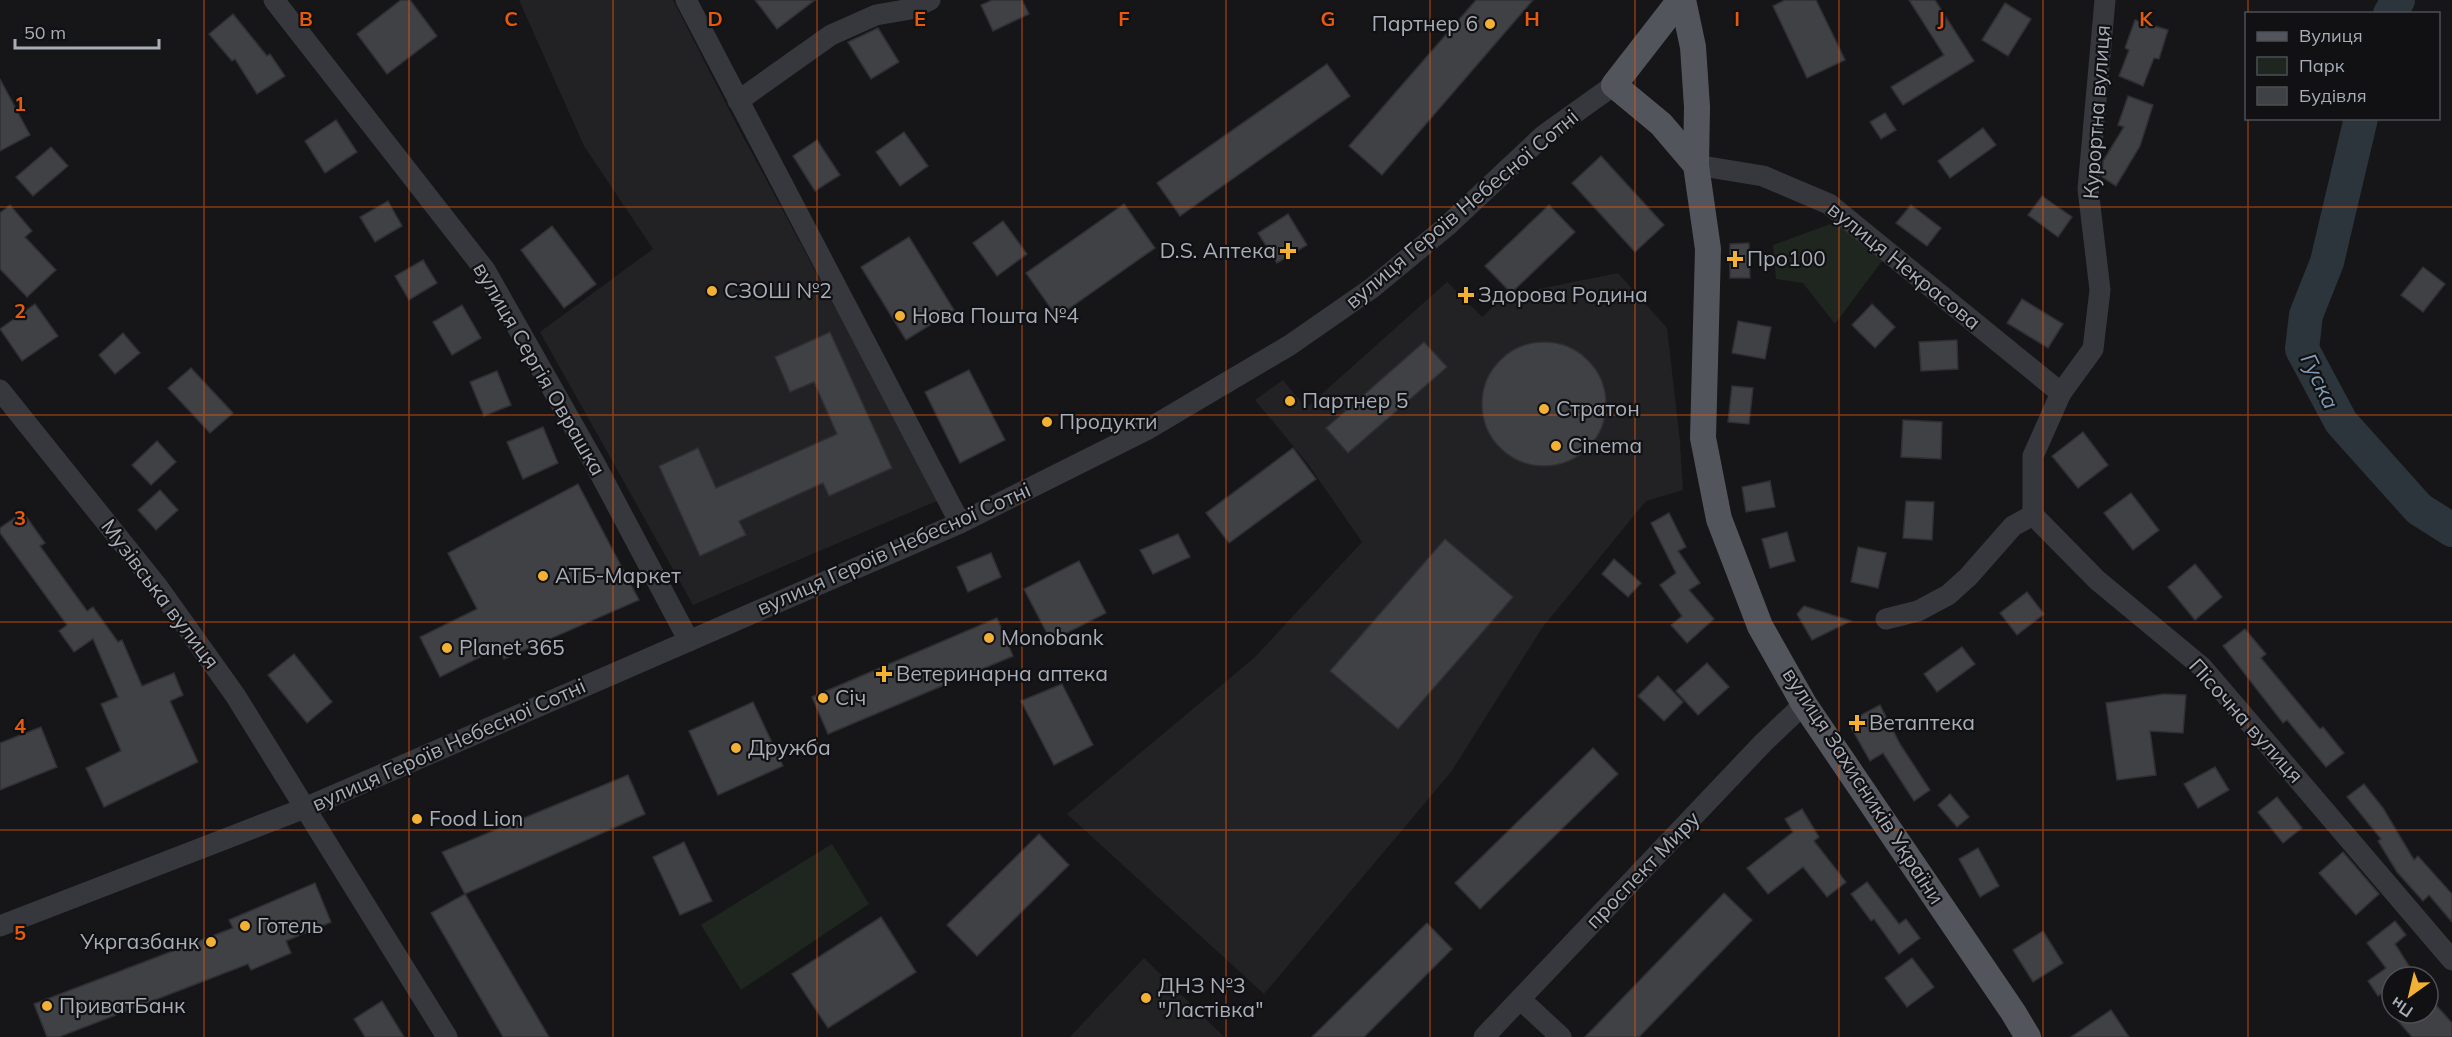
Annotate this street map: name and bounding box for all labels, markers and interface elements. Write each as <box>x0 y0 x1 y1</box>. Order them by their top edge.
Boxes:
text: B <box>299 6 313 31</box>
text: C <box>504 6 518 31</box>
text: D <box>707 6 723 31</box>
text: E <box>914 6 926 31</box>
text: F <box>1118 6 1130 31</box>
text: G <box>1321 6 1335 31</box>
text: H <box>1524 6 1540 31</box>
text: I <box>1734 6 1740 31</box>
text: J <box>1937 6 1945 31</box>
text: K <box>2139 6 2153 31</box>
place label: Партнер 6 <box>1372 10 1478 36</box>
scale bar <box>15 12 159 50</box>
legend <box>2245 12 2440 120</box>
marker: Партнер 6 <box>1483 17 1497 31</box>
text: 50 m <box>24 21 66 44</box>
street label: Курортна вулиця <box>2077 24 2115 200</box>
text: Вулиця <box>2299 24 2363 47</box>
text: Парк <box>2299 54 2345 77</box>
text: Будівля <box>2299 84 2367 107</box>
text: 1 <box>14 91 26 116</box>
street label: вулиця Героїв Небесної Сотні <box>1339 103 1583 314</box>
street label: вулиця Некрасова <box>1823 196 1986 335</box>
place label: D.S. Аптека <box>1160 237 1276 263</box>
marker: D.S. Аптека <box>1281 244 1295 258</box>
place label: Про100 <box>1747 245 1826 271</box>
marker: Про100 <box>1728 252 1742 266</box>
street label: вулиця Сергія Оврашка <box>468 257 612 480</box>
place label: СЗОШ №2 <box>724 277 832 303</box>
place label: Здорова Родина <box>1478 281 1648 307</box>
marker: СЗОШ №2 <box>705 284 719 298</box>
marker: Здорова Родина <box>1459 288 1473 302</box>
text: 2 <box>14 298 26 323</box>
place label: Нова Пошта №4 <box>912 302 1079 328</box>
marker: Нова Пошта №4 <box>893 309 907 323</box>
water label: Гуска <box>2295 349 2345 413</box>
place label: Партнер 5 <box>1302 387 1408 413</box>
marker: Партнер 5 <box>1283 394 1297 408</box>
place label: Стратон <box>1556 395 1640 421</box>
marker: Стратон <box>1537 402 1551 416</box>
place label: Продукти <box>1059 408 1158 434</box>
marker: Продукти <box>1040 415 1054 429</box>
place label: Cinema <box>1568 432 1642 458</box>
marker: Cinema <box>1549 439 1563 453</box>
street label: вулиця Героїв Небесної Сотні <box>753 476 1034 620</box>
text: 3 <box>14 505 26 530</box>
street label: Музівська вулиця <box>96 514 225 673</box>
place label: АТБ-Маркет <box>555 562 681 588</box>
marker: АТБ-Маркет <box>536 569 550 583</box>
place label: Monobank <box>1001 624 1104 650</box>
marker: Monobank <box>982 631 996 645</box>
place label: Planet 365 <box>459 634 565 660</box>
marker: Planet 365 <box>440 641 454 655</box>
street label: Пісочна вулиця <box>2184 653 2309 788</box>
place label: Ветеринарна аптека <box>896 660 1108 686</box>
street label: вулиця Захисників України <box>1778 662 1950 909</box>
marker: Ветеринарна аптека <box>877 667 891 681</box>
street label: вулиця Героїв Небесної Сотні <box>308 672 589 816</box>
place label: Січ <box>835 684 866 710</box>
marker: Січ <box>816 691 830 705</box>
place label: Ветаптека <box>1869 709 1975 735</box>
text: 4 <box>14 713 26 738</box>
marker: Ветаптека <box>1850 716 1864 730</box>
place label: Дружба <box>748 734 831 760</box>
marker: Дружба <box>729 741 743 755</box>
place label: Food Lion <box>429 805 523 831</box>
street label: проспект Миру <box>1580 805 1705 933</box>
marker: Food Lion <box>410 812 424 826</box>
place label: Готель <box>257 912 323 938</box>
marker: Готель <box>238 919 252 933</box>
text: 5 <box>14 920 26 945</box>
place label: Укргазбанк <box>79 928 200 954</box>
marker: Укргазбанк <box>204 935 218 949</box>
north arrow <box>2380 965 2440 1025</box>
place label: ДНЗ №3 "Ластівка" <box>1158 972 1263 1022</box>
marker: ДНЗ №3 "Ластівка" <box>1139 991 1153 1005</box>
place label: ПриватБанк <box>59 992 186 1018</box>
text: Пн <box>2387 993 2416 1022</box>
marker: ПриватБанк <box>40 999 54 1013</box>

